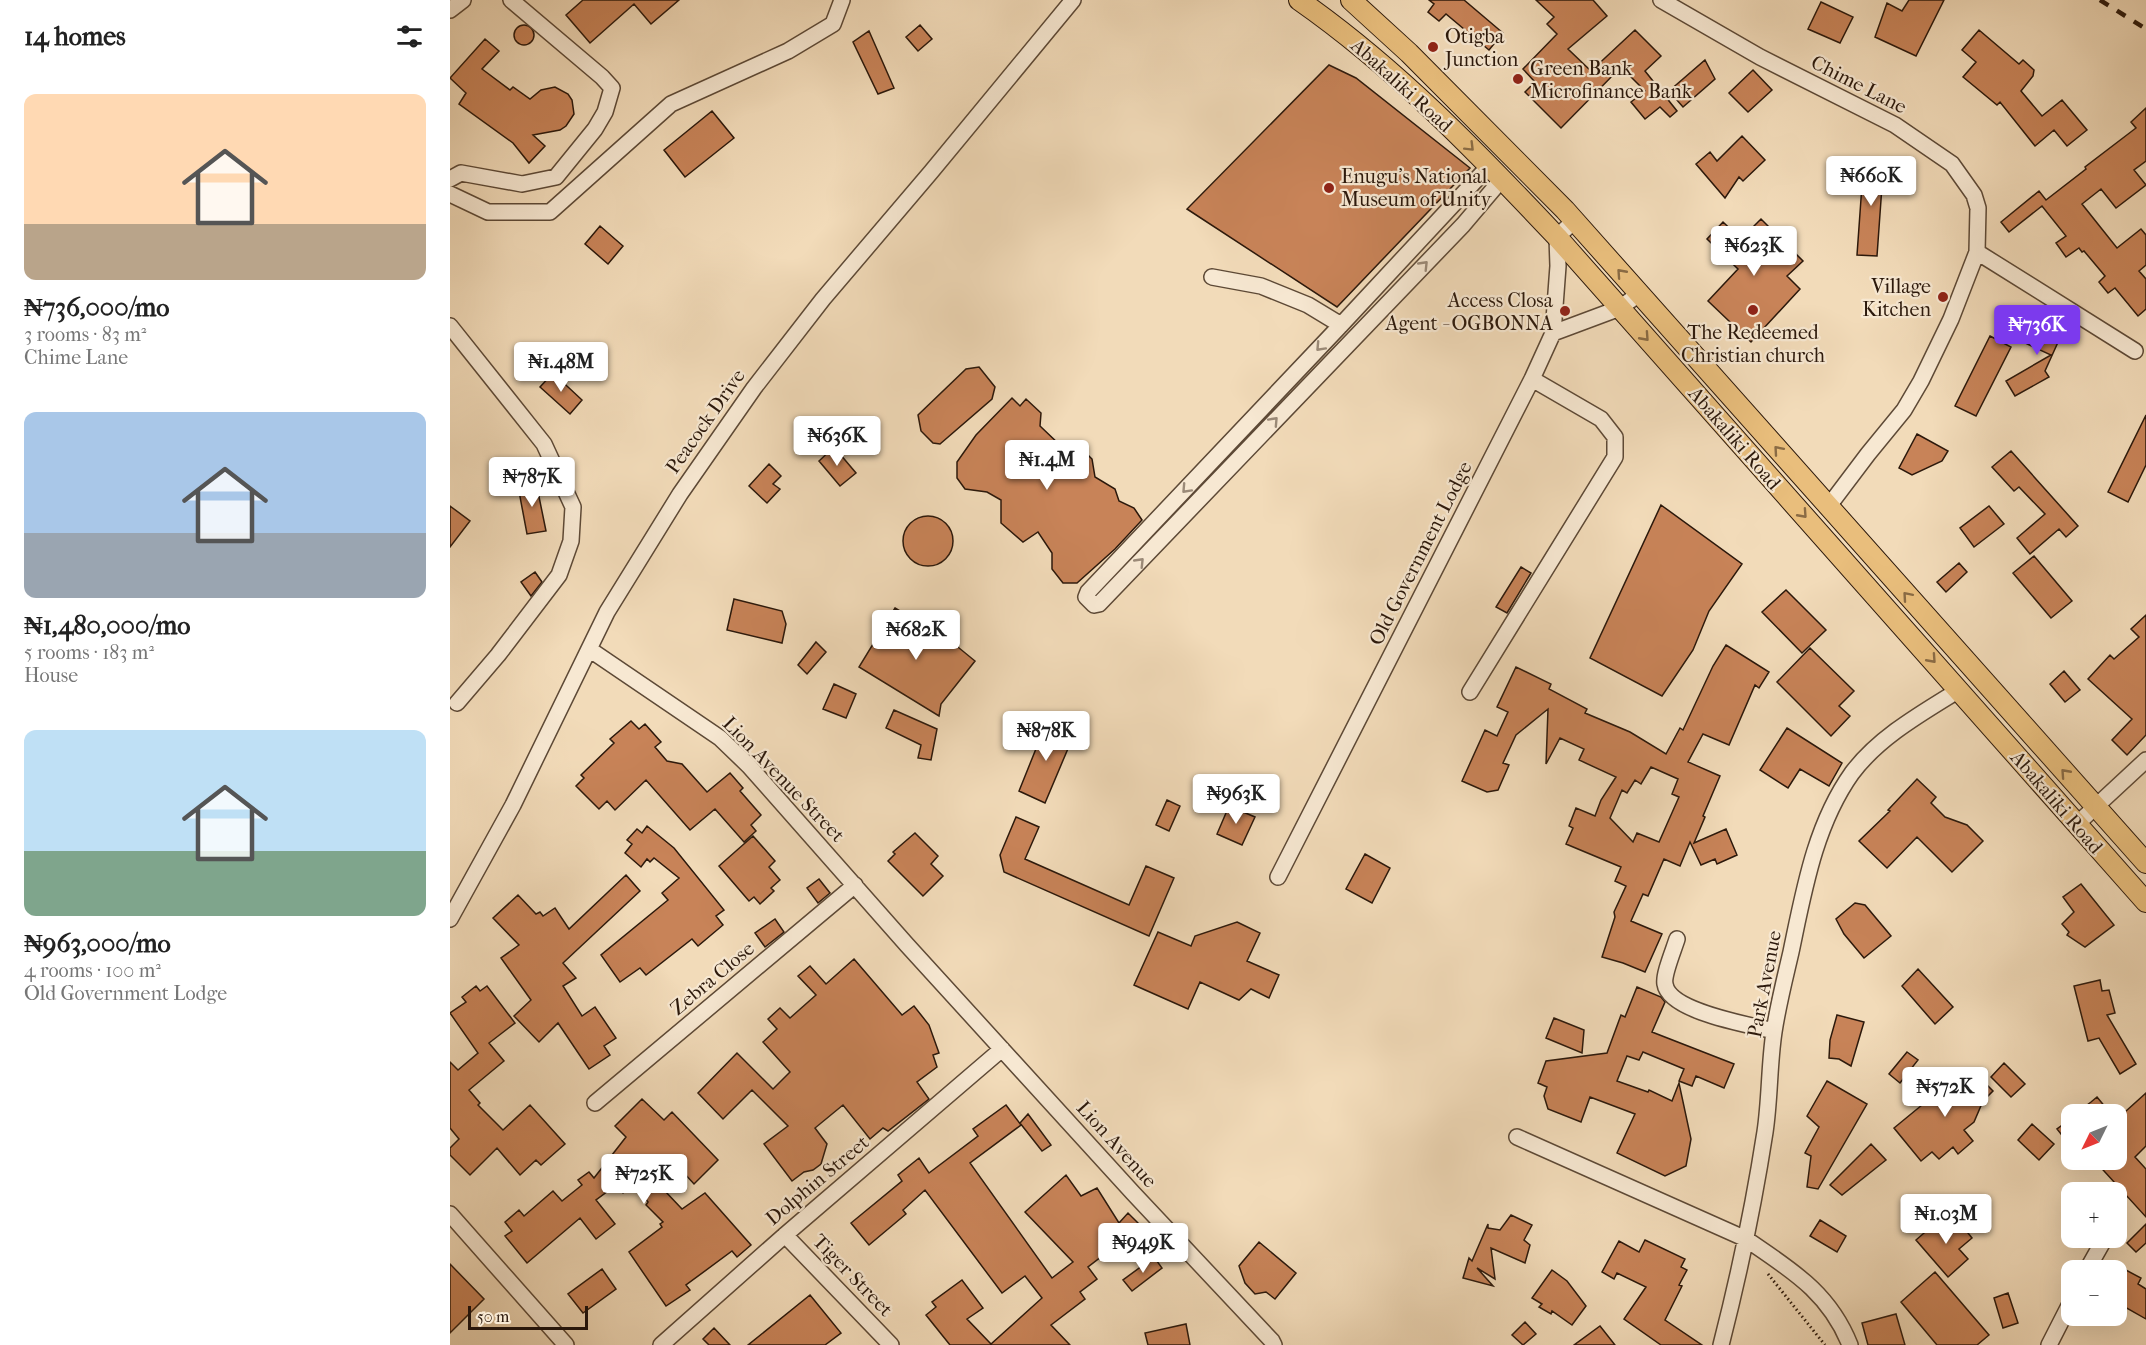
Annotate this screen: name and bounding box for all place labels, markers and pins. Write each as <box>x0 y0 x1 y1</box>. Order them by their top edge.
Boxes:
place label: Otigba Junction <box>1443 25 1519 71</box>
marker: Otigba Junction <box>1426 40 1440 54</box>
place label: Green Bank Microfinance Bank <box>1530 57 1693 103</box>
marker: Green Bank Microfinance Bank <box>1511 72 1525 86</box>
pin: ₦660K <box>1829 156 1913 207</box>
place label: Enugu's National Museum of Unity <box>1341 165 1493 211</box>
marker: Enugu's National Museum of Unity <box>1322 181 1336 195</box>
pin: ₦623K <box>1712 226 1796 277</box>
place label: Village Kitchen <box>1862 275 1931 321</box>
place label: Access Closa Agent - OGBONNA <box>1385 289 1554 335</box>
marker: Village Kitchen <box>1936 290 1950 304</box>
marker: The Redeemed Christian church <box>1746 303 1760 317</box>
marker: Access Closa Agent - OGBONNA <box>1558 304 1572 318</box>
pin: ₦736K <box>1995 305 2079 356</box>
place label: The Redeemed Christian church <box>1681 321 1826 367</box>
pin: ₦1.48M <box>512 342 610 393</box>
pin: ₦636K <box>795 416 879 467</box>
pin: ₦1.4M <box>1005 440 1089 491</box>
pin: ₦787K <box>490 457 574 508</box>
pin: ₦682K <box>874 610 958 661</box>
pin: ₦878K <box>1004 711 1088 762</box>
pin: ₦963K <box>1194 774 1278 825</box>
pin: ₦572K <box>1903 1067 1987 1118</box>
pin: ₦725K <box>602 1154 686 1205</box>
pin: ₦1.03M <box>1897 1194 1995 1245</box>
pin: ₦949K <box>1101 1223 1185 1274</box>

